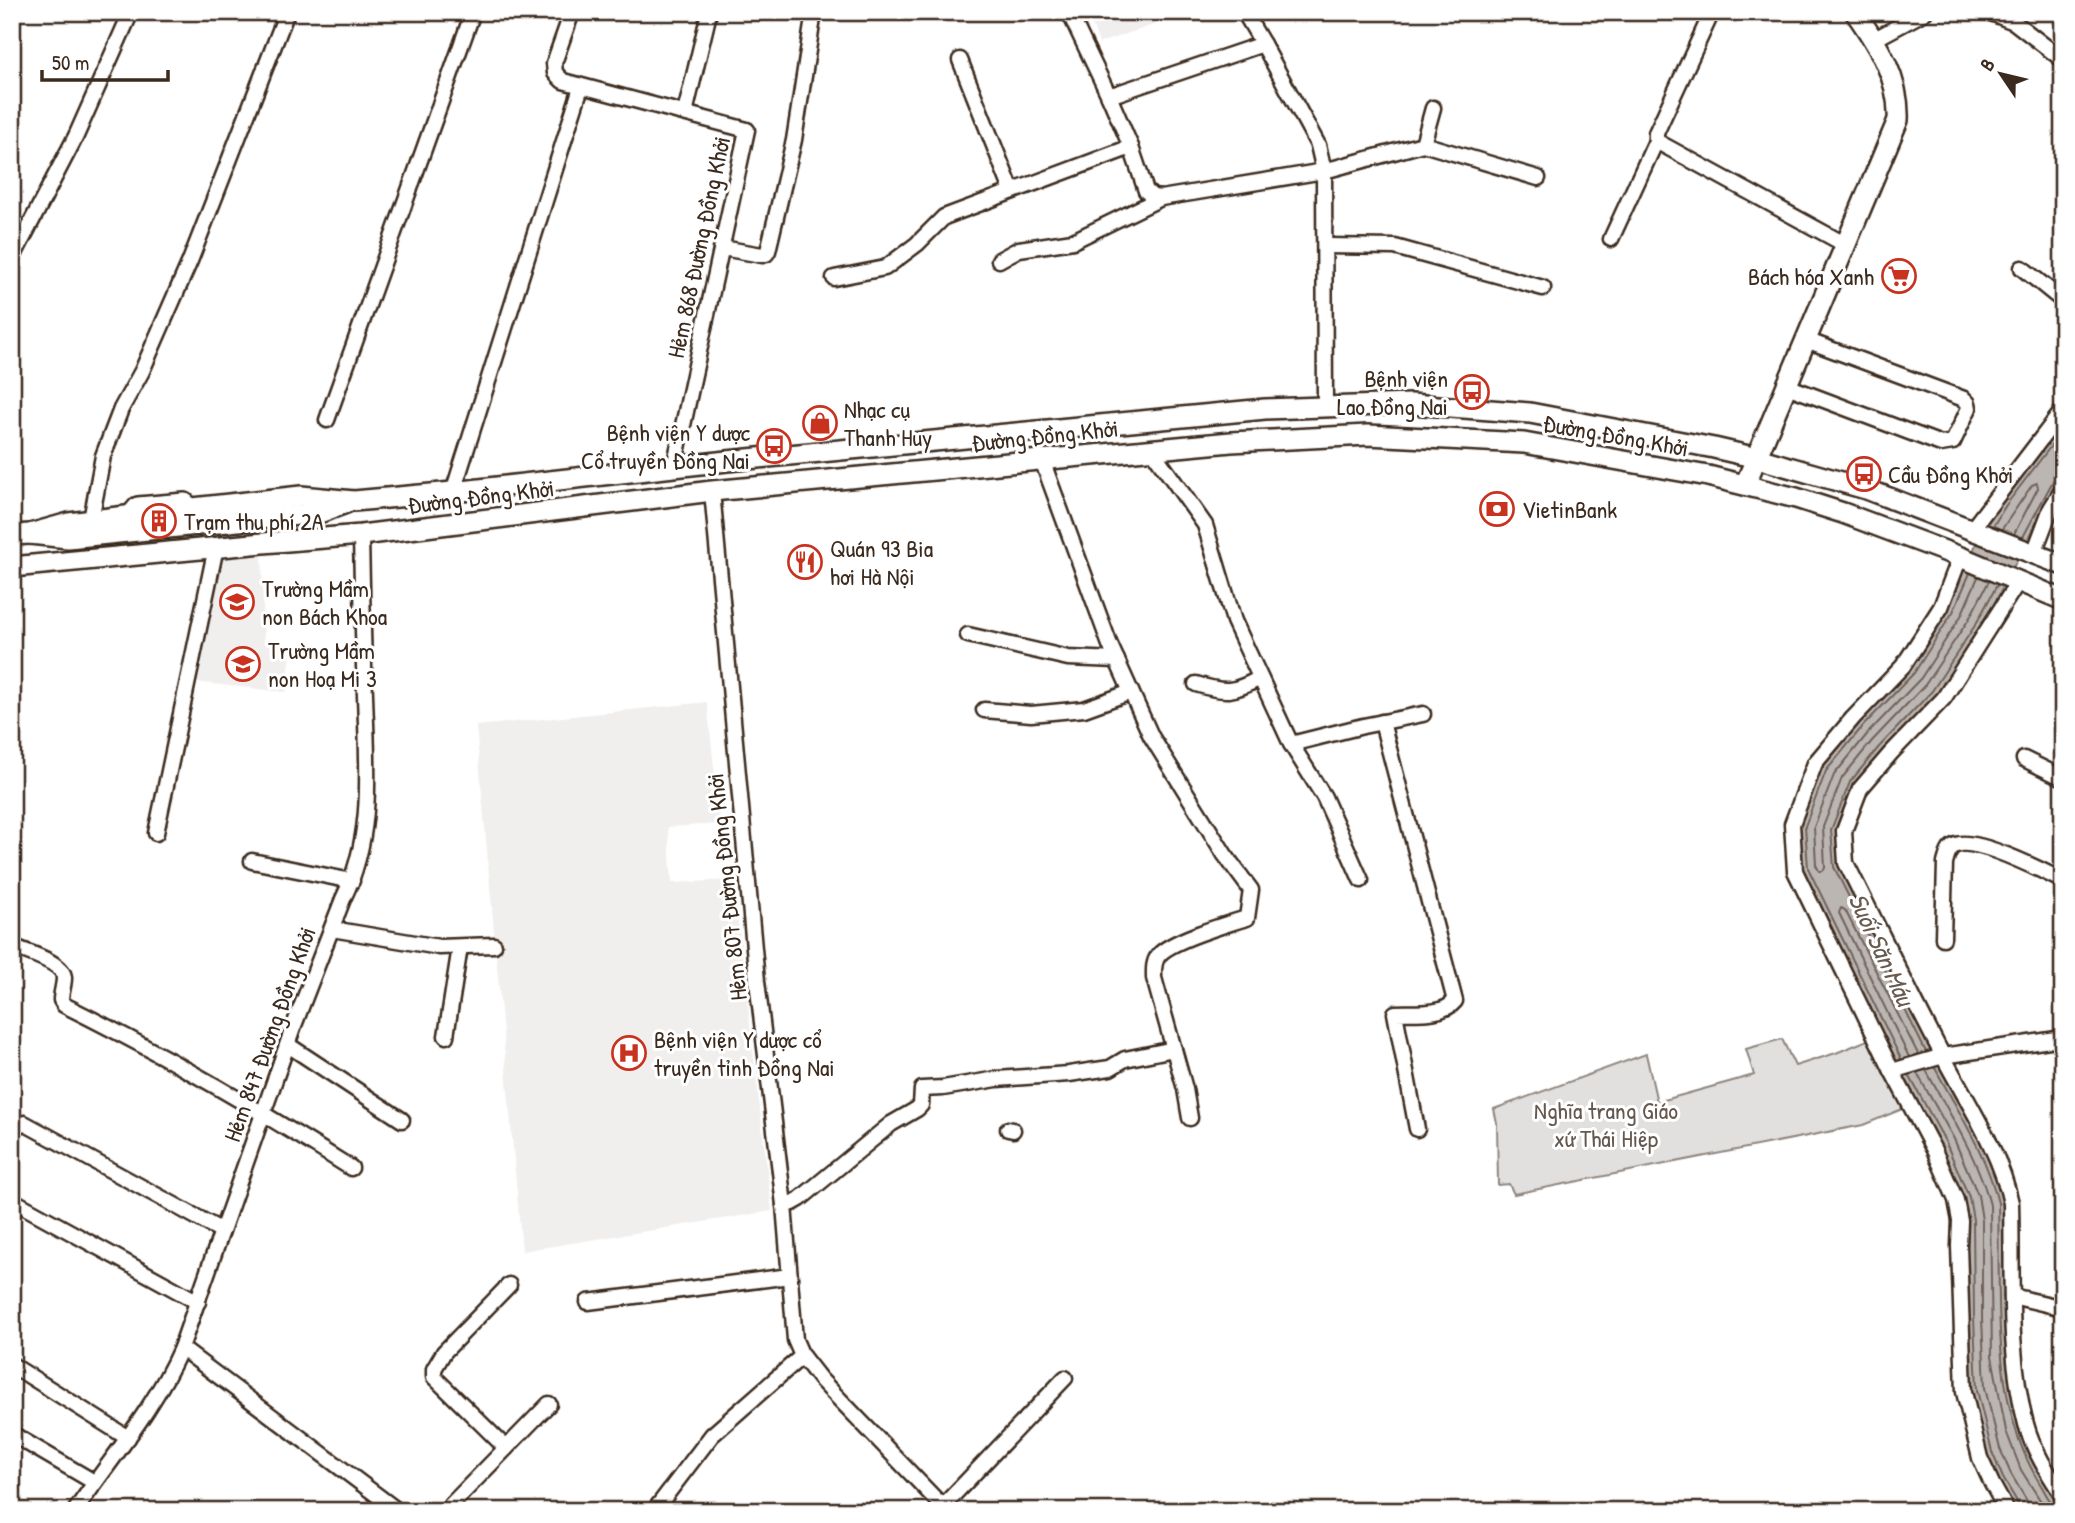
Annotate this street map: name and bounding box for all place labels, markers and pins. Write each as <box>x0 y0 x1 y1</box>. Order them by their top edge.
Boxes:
supermarket icon: Bách hóa Xanh <box>1880 257 1918 295</box>
place label: Bách hóa Xanh <box>1748 260 1874 292</box>
place label: Bệnh viện Lao Đồng Nai <box>1337 362 1448 422</box>
bus stop icon: Bệnh viện Lao Đồng Nai <box>1453 373 1491 411</box>
place label: Nhạc cụ Thanh Huy <box>844 393 932 453</box>
shop icon: Nhạc cụ Thanh Huy <box>801 404 839 442</box>
place label: Bệnh viện Y dược Cổ truyền Đồng Nai <box>581 416 751 476</box>
bus stop icon: Bệnh viện Y dược Cổ truyền Đồng Nai <box>755 427 793 465</box>
bus stop icon: Cầu Đồng Khởi <box>1845 455 1883 493</box>
place label: Cầu Đồng Khởi <box>1888 458 2013 490</box>
bank icon: VietinBank <box>1478 490 1516 528</box>
place label: VietinBank <box>1522 493 1617 525</box>
building icon: Trạm thu phí 2A <box>140 502 178 540</box>
place label: Trạm thu phí 2A <box>184 505 324 537</box>
place label: Quán 93 Bia hơi Hà Nội <box>830 532 933 592</box>
restaurant icon: Quán 93 Bia hơi Hà Nội <box>786 543 824 581</box>
place label: Trường Mầm non Bách Khoa <box>262 572 387 632</box>
school or university icon: Trường Mầm non Bách Khoa <box>218 583 256 621</box>
place label: Trường Mầm non Hoạ Mi 3 <box>268 634 377 694</box>
school or university icon: Trường Mầm non Hoạ Mi 3 <box>224 645 262 683</box>
place label: Bệnh viện Y dược cổ truyền tỉnh Đồng Nai <box>654 1023 835 1083</box>
hospital icon: Bệnh viện Y dược cổ truyền tỉnh Đồng Nai <box>610 1034 648 1072</box>

